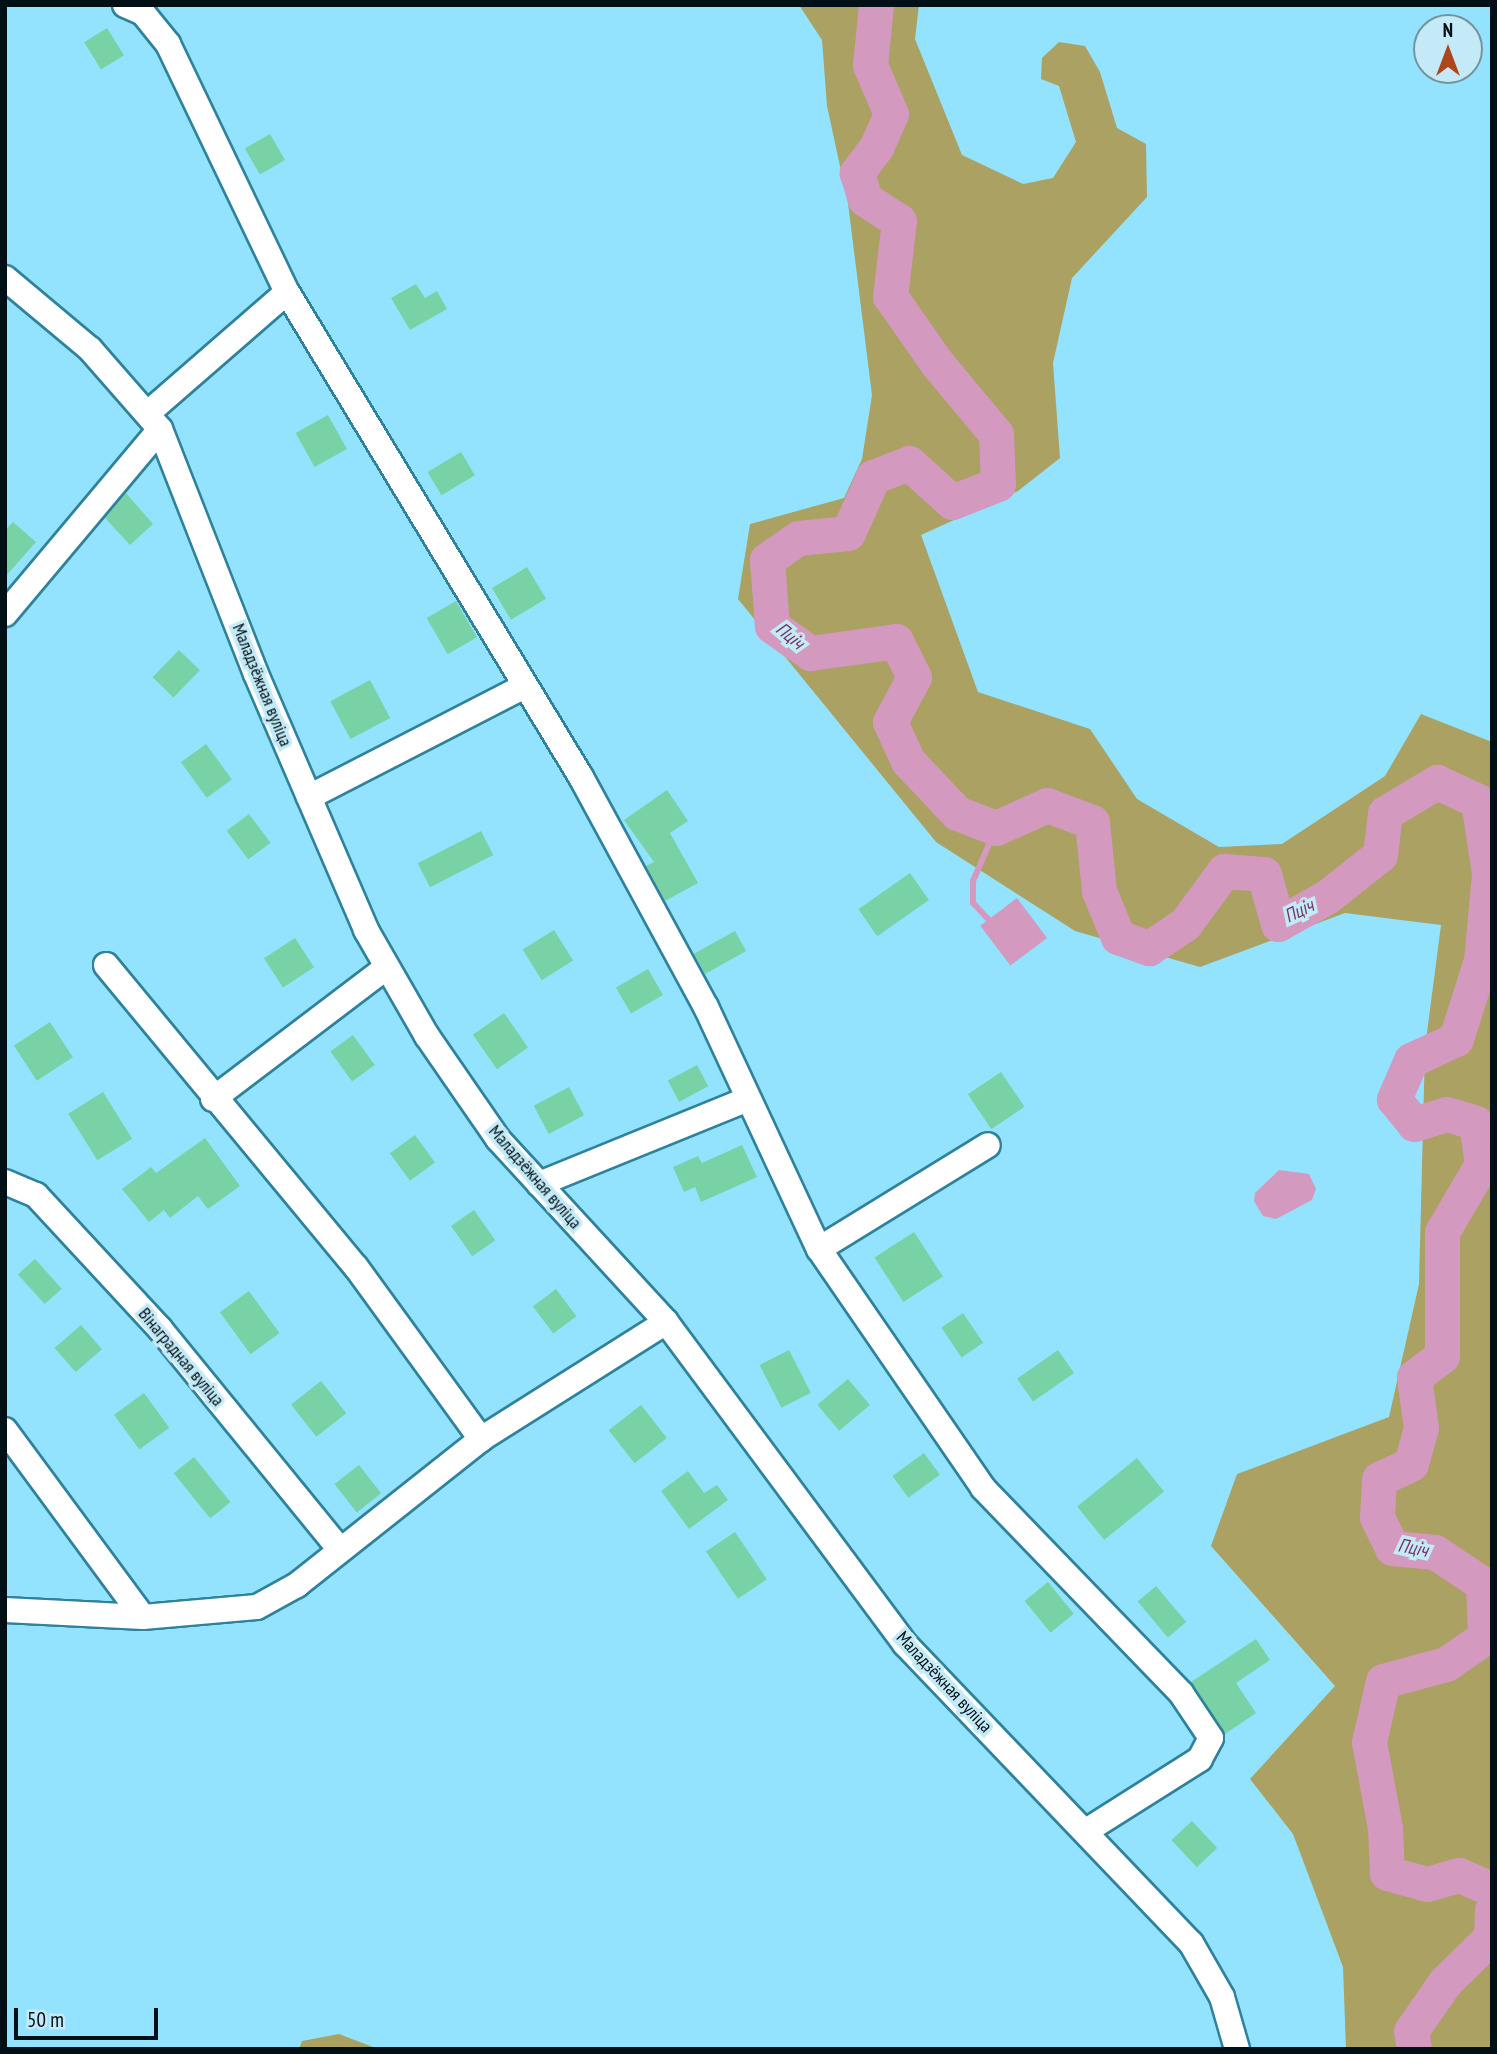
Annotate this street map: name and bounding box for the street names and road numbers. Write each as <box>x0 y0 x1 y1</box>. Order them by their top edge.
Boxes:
street label: Маладзёжная вуліца <box>228 621 296 749</box>
street label: Маладзёжная вуліца <box>484 1121 586 1233</box>
street label: Вінаградная вуліца <box>134 1303 228 1411</box>
street label: Маладзёжная вуліца <box>892 1627 996 1737</box>

